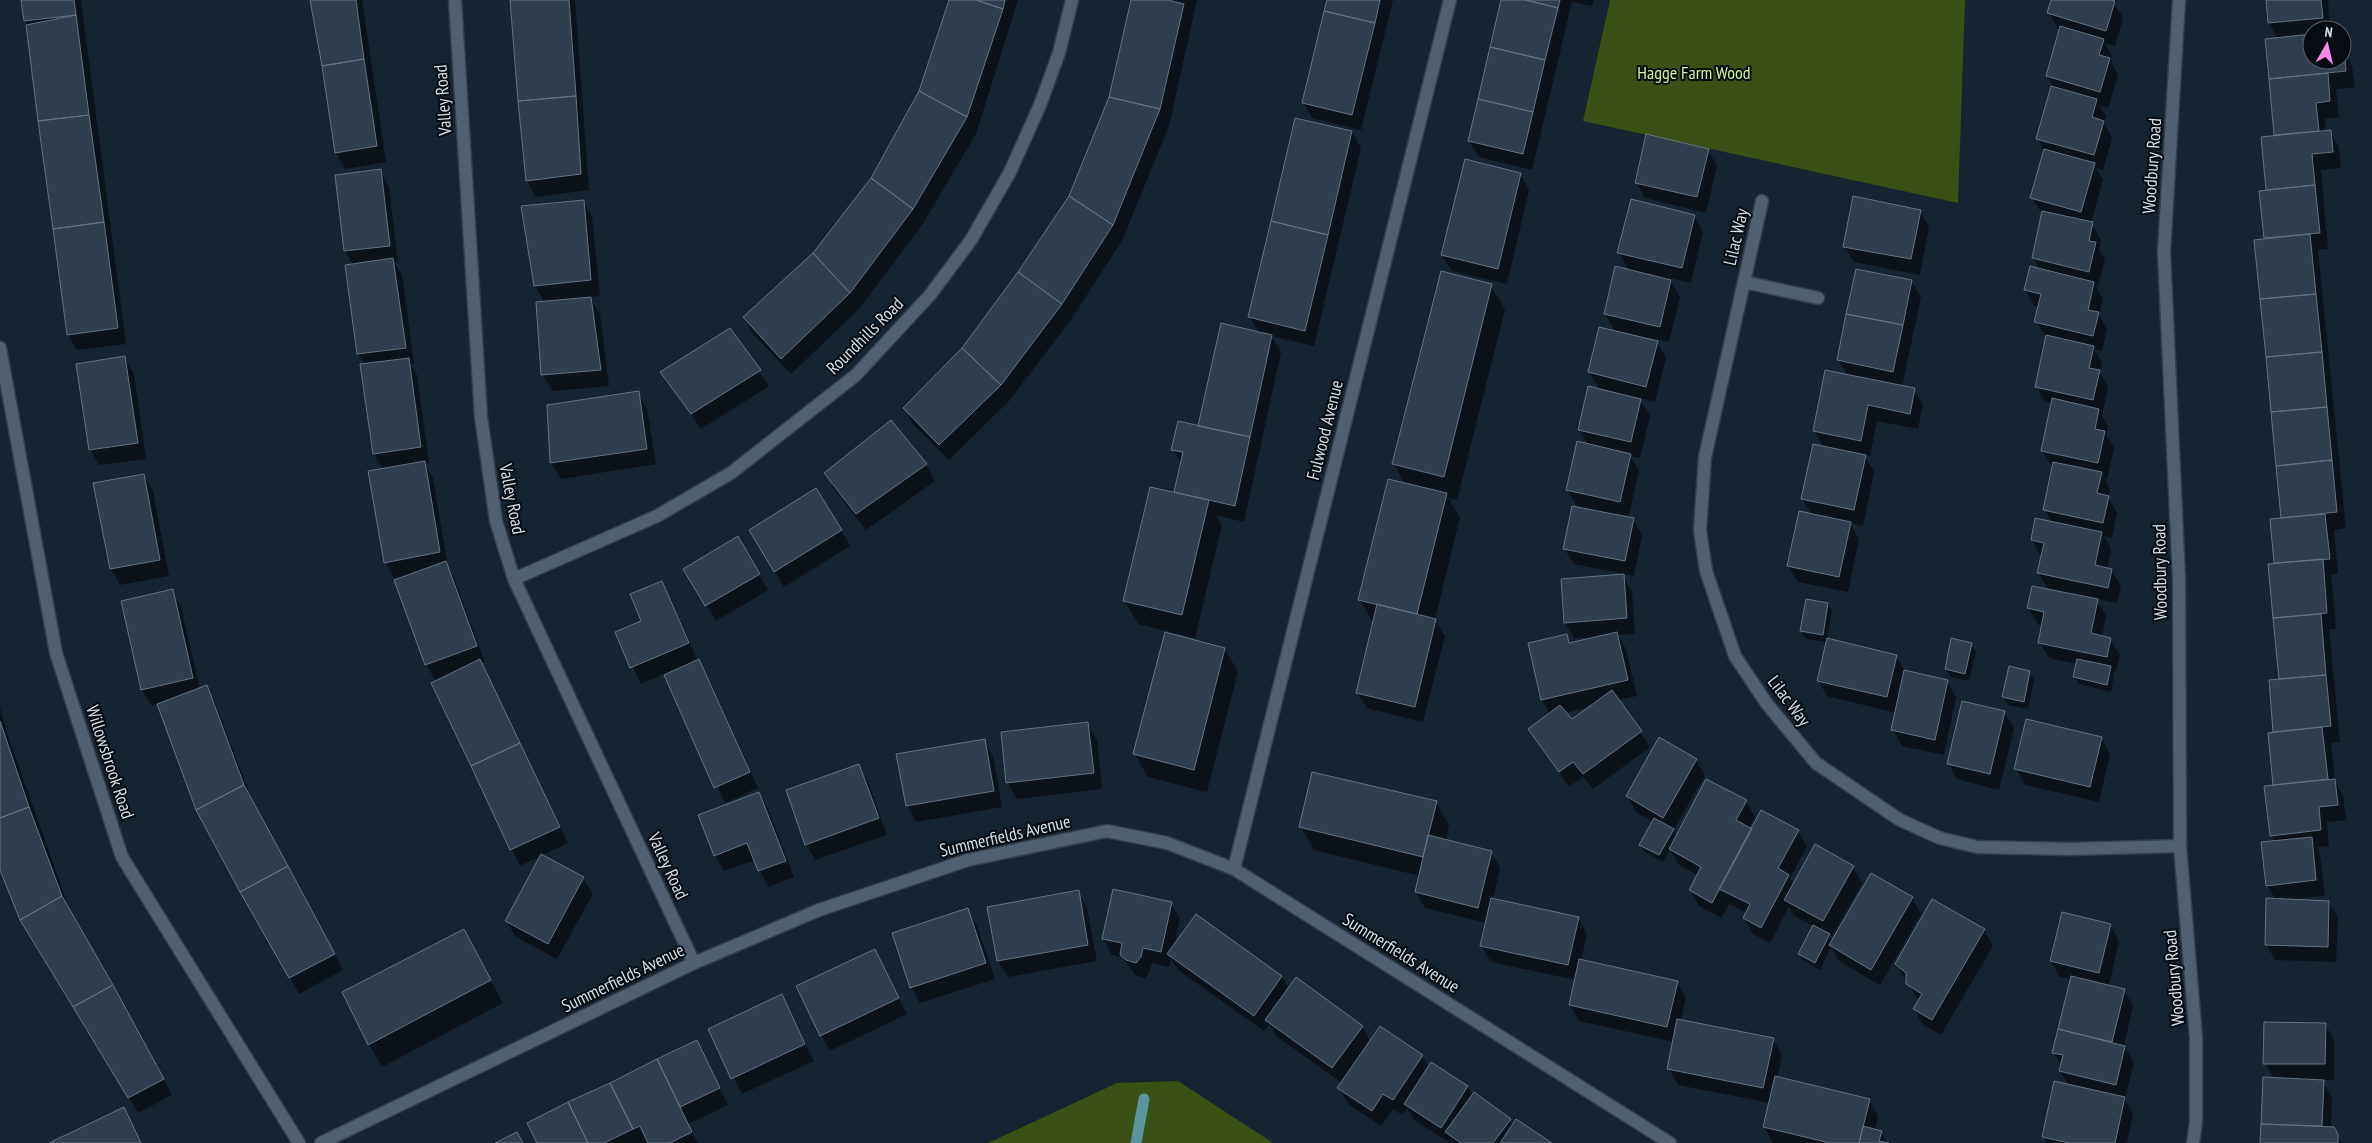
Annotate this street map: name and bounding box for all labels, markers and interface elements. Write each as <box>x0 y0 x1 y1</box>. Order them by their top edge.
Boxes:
north arrow <box>2302 20 2352 70</box>
text: N <box>2324 23 2334 42</box>
park label: Hagge Farm Wood <box>1637 61 1751 84</box>
street label: Valley Road <box>429 64 457 137</box>
street label: Woodbury Road <box>2137 117 2166 215</box>
street label: Lilac Way <box>1718 206 1753 268</box>
street label: Roundhills Road <box>821 292 908 379</box>
street label: Fulwood Avenue <box>1301 378 1348 482</box>
street label: Valley Road <box>494 461 531 536</box>
street label: Woodbury Road <box>2147 524 2172 620</box>
street label: Lilac Way <box>1763 671 1816 731</box>
street label: Willowsbrook Road <box>81 702 140 822</box>
street label: Summerfields Avenue <box>937 809 1073 862</box>
street label: Valley Road <box>643 828 694 903</box>
street label: Summerfields Avenue <box>1339 907 1464 998</box>
street label: Woodbury Road <box>2158 929 2189 1027</box>
street label: Summerfields Avenue <box>558 938 688 1017</box>

